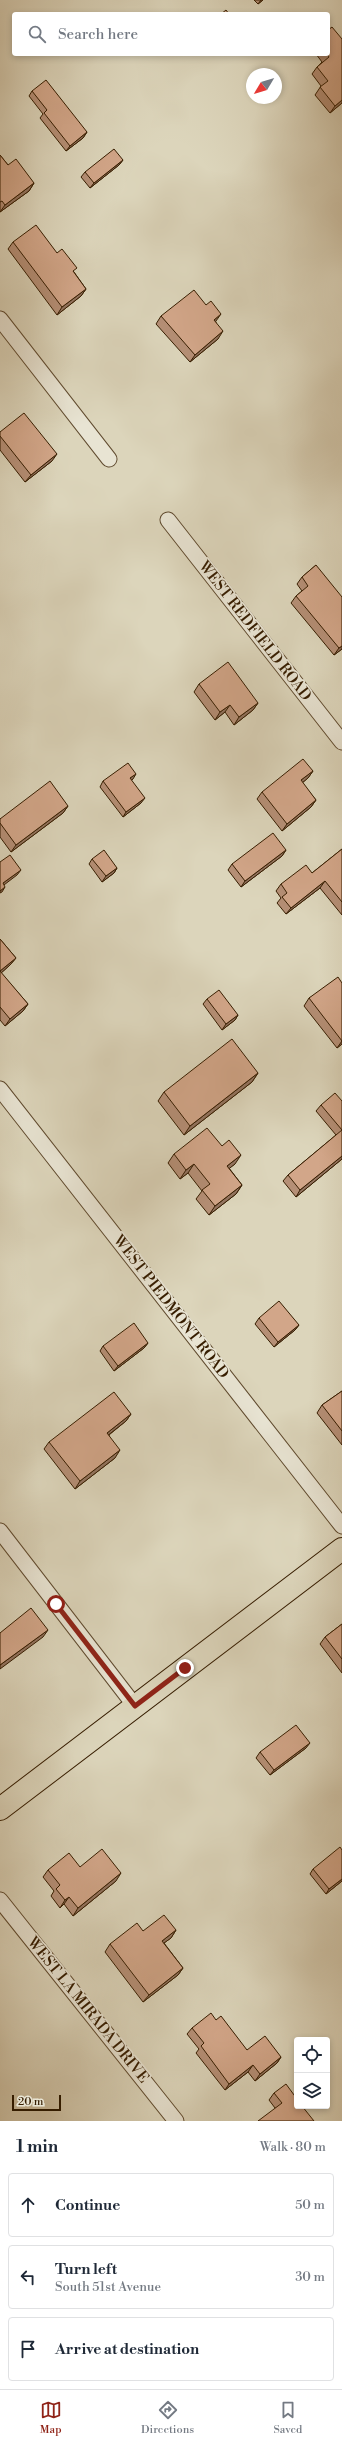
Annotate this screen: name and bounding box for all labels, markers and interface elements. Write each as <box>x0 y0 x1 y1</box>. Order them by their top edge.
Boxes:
search box <box>12 12 330 56</box>
icon: search <box>26 23 48 45</box>
text: Search here <box>58 25 138 44</box>
north arrow <box>246 68 282 104</box>
street label: WEST REDFIELD ROAD <box>194 556 316 705</box>
street label: WEST PIEDMONT ROAD <box>108 1231 233 1383</box>
route start <box>47 1595 65 1613</box>
route end <box>176 1659 194 1677</box>
street label: WEST LA MIRADA DRIVE <box>23 1932 153 2087</box>
map controls <box>294 2037 330 2109</box>
button: locate <box>294 2037 330 2073</box>
button: layers <box>294 2073 330 2109</box>
scale bar <box>12 2093 61 2112</box>
text: 20 m <box>18 2095 43 2109</box>
text: 1 min <box>16 2136 58 2158</box>
text: Walk · 80 m <box>260 2139 326 2155</box>
icon: ahead <box>17 2194 39 2216</box>
text: Continue <box>55 2196 120 2215</box>
text: 50 m <box>295 2197 325 2213</box>
text: Turn left <box>55 2260 117 2279</box>
icon: left <box>17 2266 39 2288</box>
text: 30 m <box>295 2269 325 2285</box>
text: South 51st Avenue <box>55 2279 161 2295</box>
icon: arrive <box>17 2338 39 2360</box>
text: Arrive at destination <box>55 2340 199 2359</box>
tab: Map <box>40 2399 62 2437</box>
tab: Directions <box>141 2399 194 2437</box>
tab: Saved <box>273 2399 302 2437</box>

